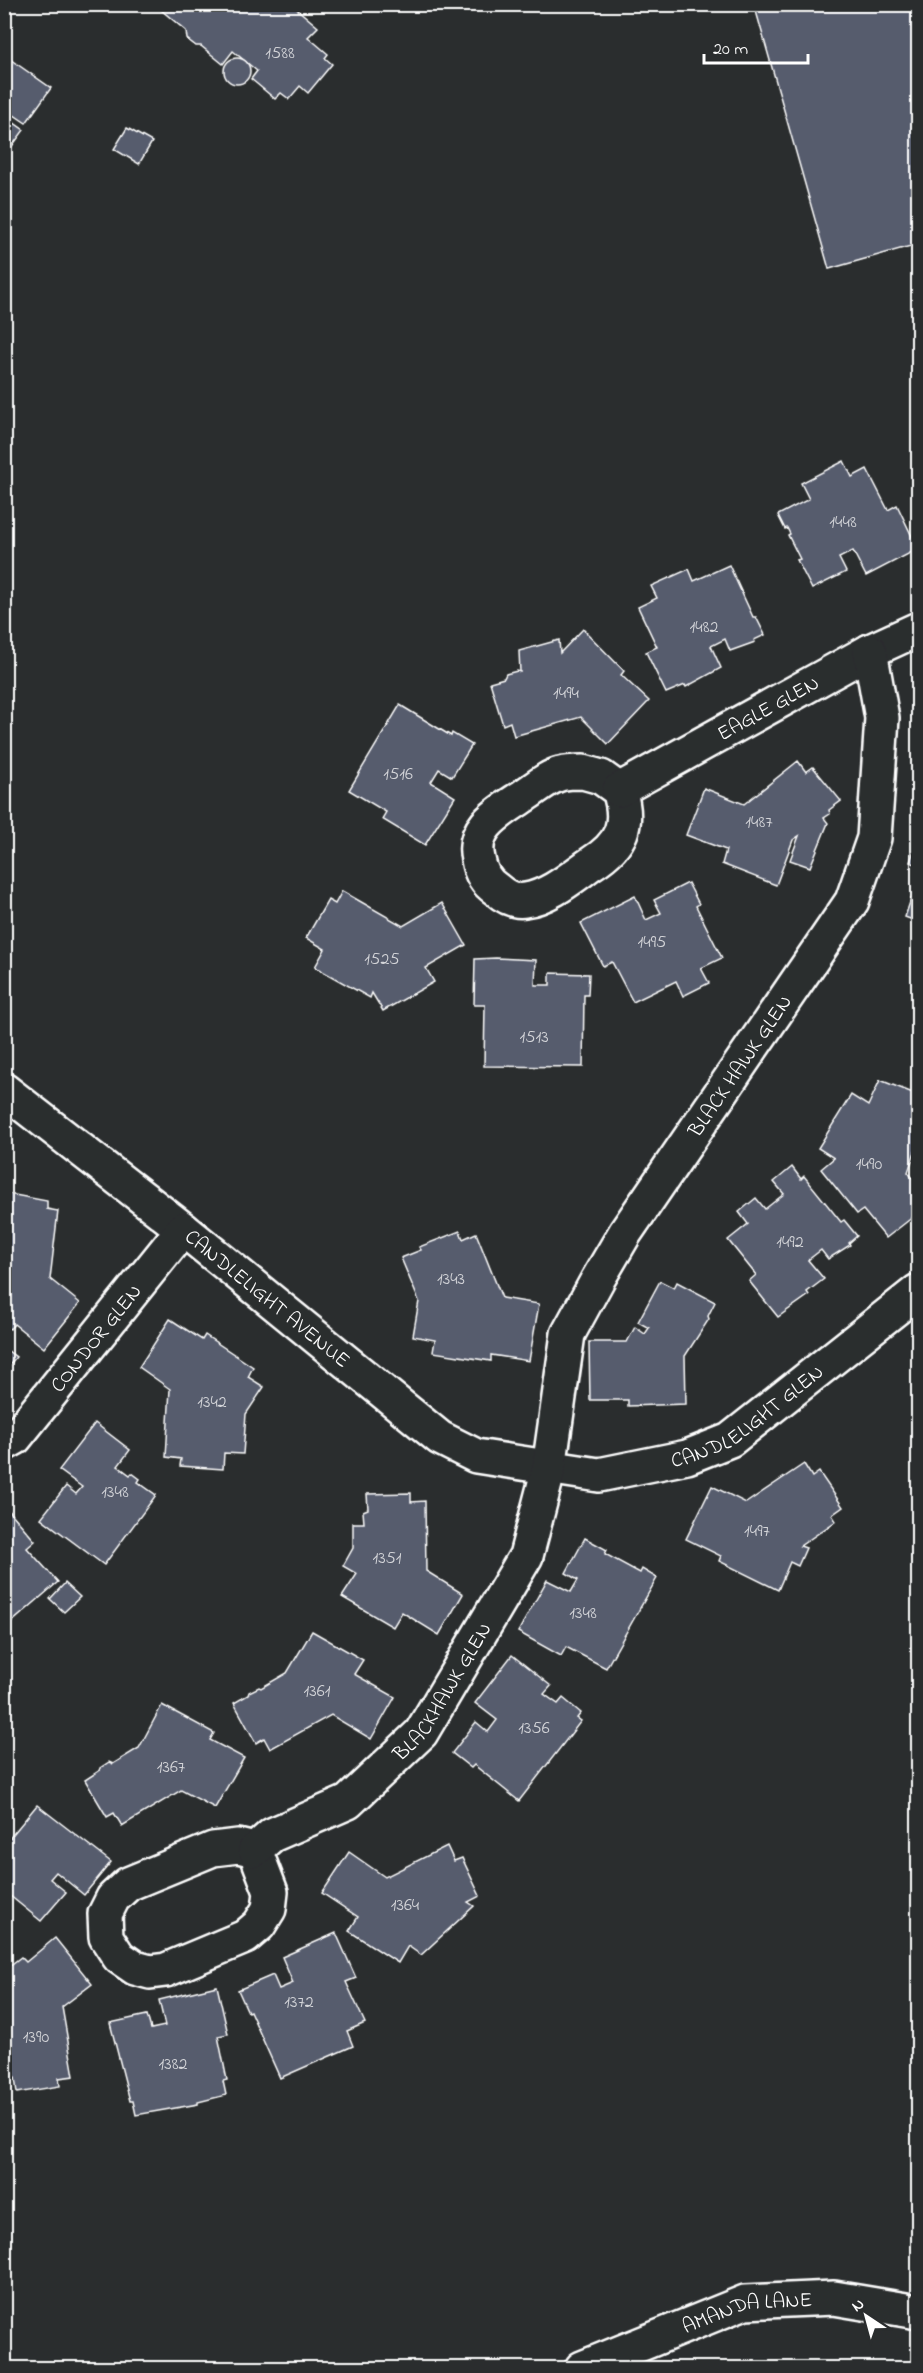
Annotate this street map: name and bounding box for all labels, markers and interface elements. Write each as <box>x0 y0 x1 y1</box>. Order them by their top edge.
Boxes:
scale bar <box>704 27 808 65</box>
text: 20 m <box>713 37 748 63</box>
house number: 1588 <box>265 41 295 67</box>
house number: 1448 <box>829 510 857 536</box>
house number: 1482 <box>690 615 718 641</box>
street label: EAGLE GLEN <box>712 669 825 750</box>
house number: 1494 <box>553 681 580 707</box>
house number: 1516 <box>383 762 413 788</box>
house number: 1487 <box>745 810 773 836</box>
house number: 1495 <box>638 930 666 956</box>
house number: 1525 <box>364 947 400 973</box>
street label: BLACK HAWK GLEN <box>681 989 801 1145</box>
house number: 1513 <box>519 1025 549 1051</box>
house number: 1490 <box>856 1152 882 1178</box>
street label: CANDLELIGHT AVENUE <box>177 1223 356 1376</box>
house number: 1492 <box>776 1230 804 1256</box>
house number: 1343 <box>437 1267 465 1293</box>
street label: CONDOR GLEN <box>44 1278 150 1400</box>
street label: CANDLELIGHT GLEN <box>668 1358 831 1477</box>
house number: 1342 <box>197 1390 227 1416</box>
house number: 1348 <box>101 1480 129 1506</box>
house number: 1497 <box>744 1519 771 1545</box>
house number: 1351 <box>372 1546 402 1572</box>
house number: 1348 <box>569 1601 597 1627</box>
street label: BLACKHAWK GLEN <box>386 1617 500 1770</box>
house number: 1361 <box>304 1679 331 1705</box>
house number: 1356 <box>518 1716 550 1742</box>
house number: 1367 <box>157 1755 186 1781</box>
house number: 1364 <box>391 1893 420 1919</box>
house number: 1372 <box>284 1990 314 2016</box>
house number: 1390 <box>23 2025 49 2051</box>
house number: 1382 <box>159 2052 187 2078</box>
street label: AMANDA LANE <box>678 2286 813 2343</box>
north arrow <box>836 2286 896 2346</box>
text: N <box>847 2292 870 2318</box>

